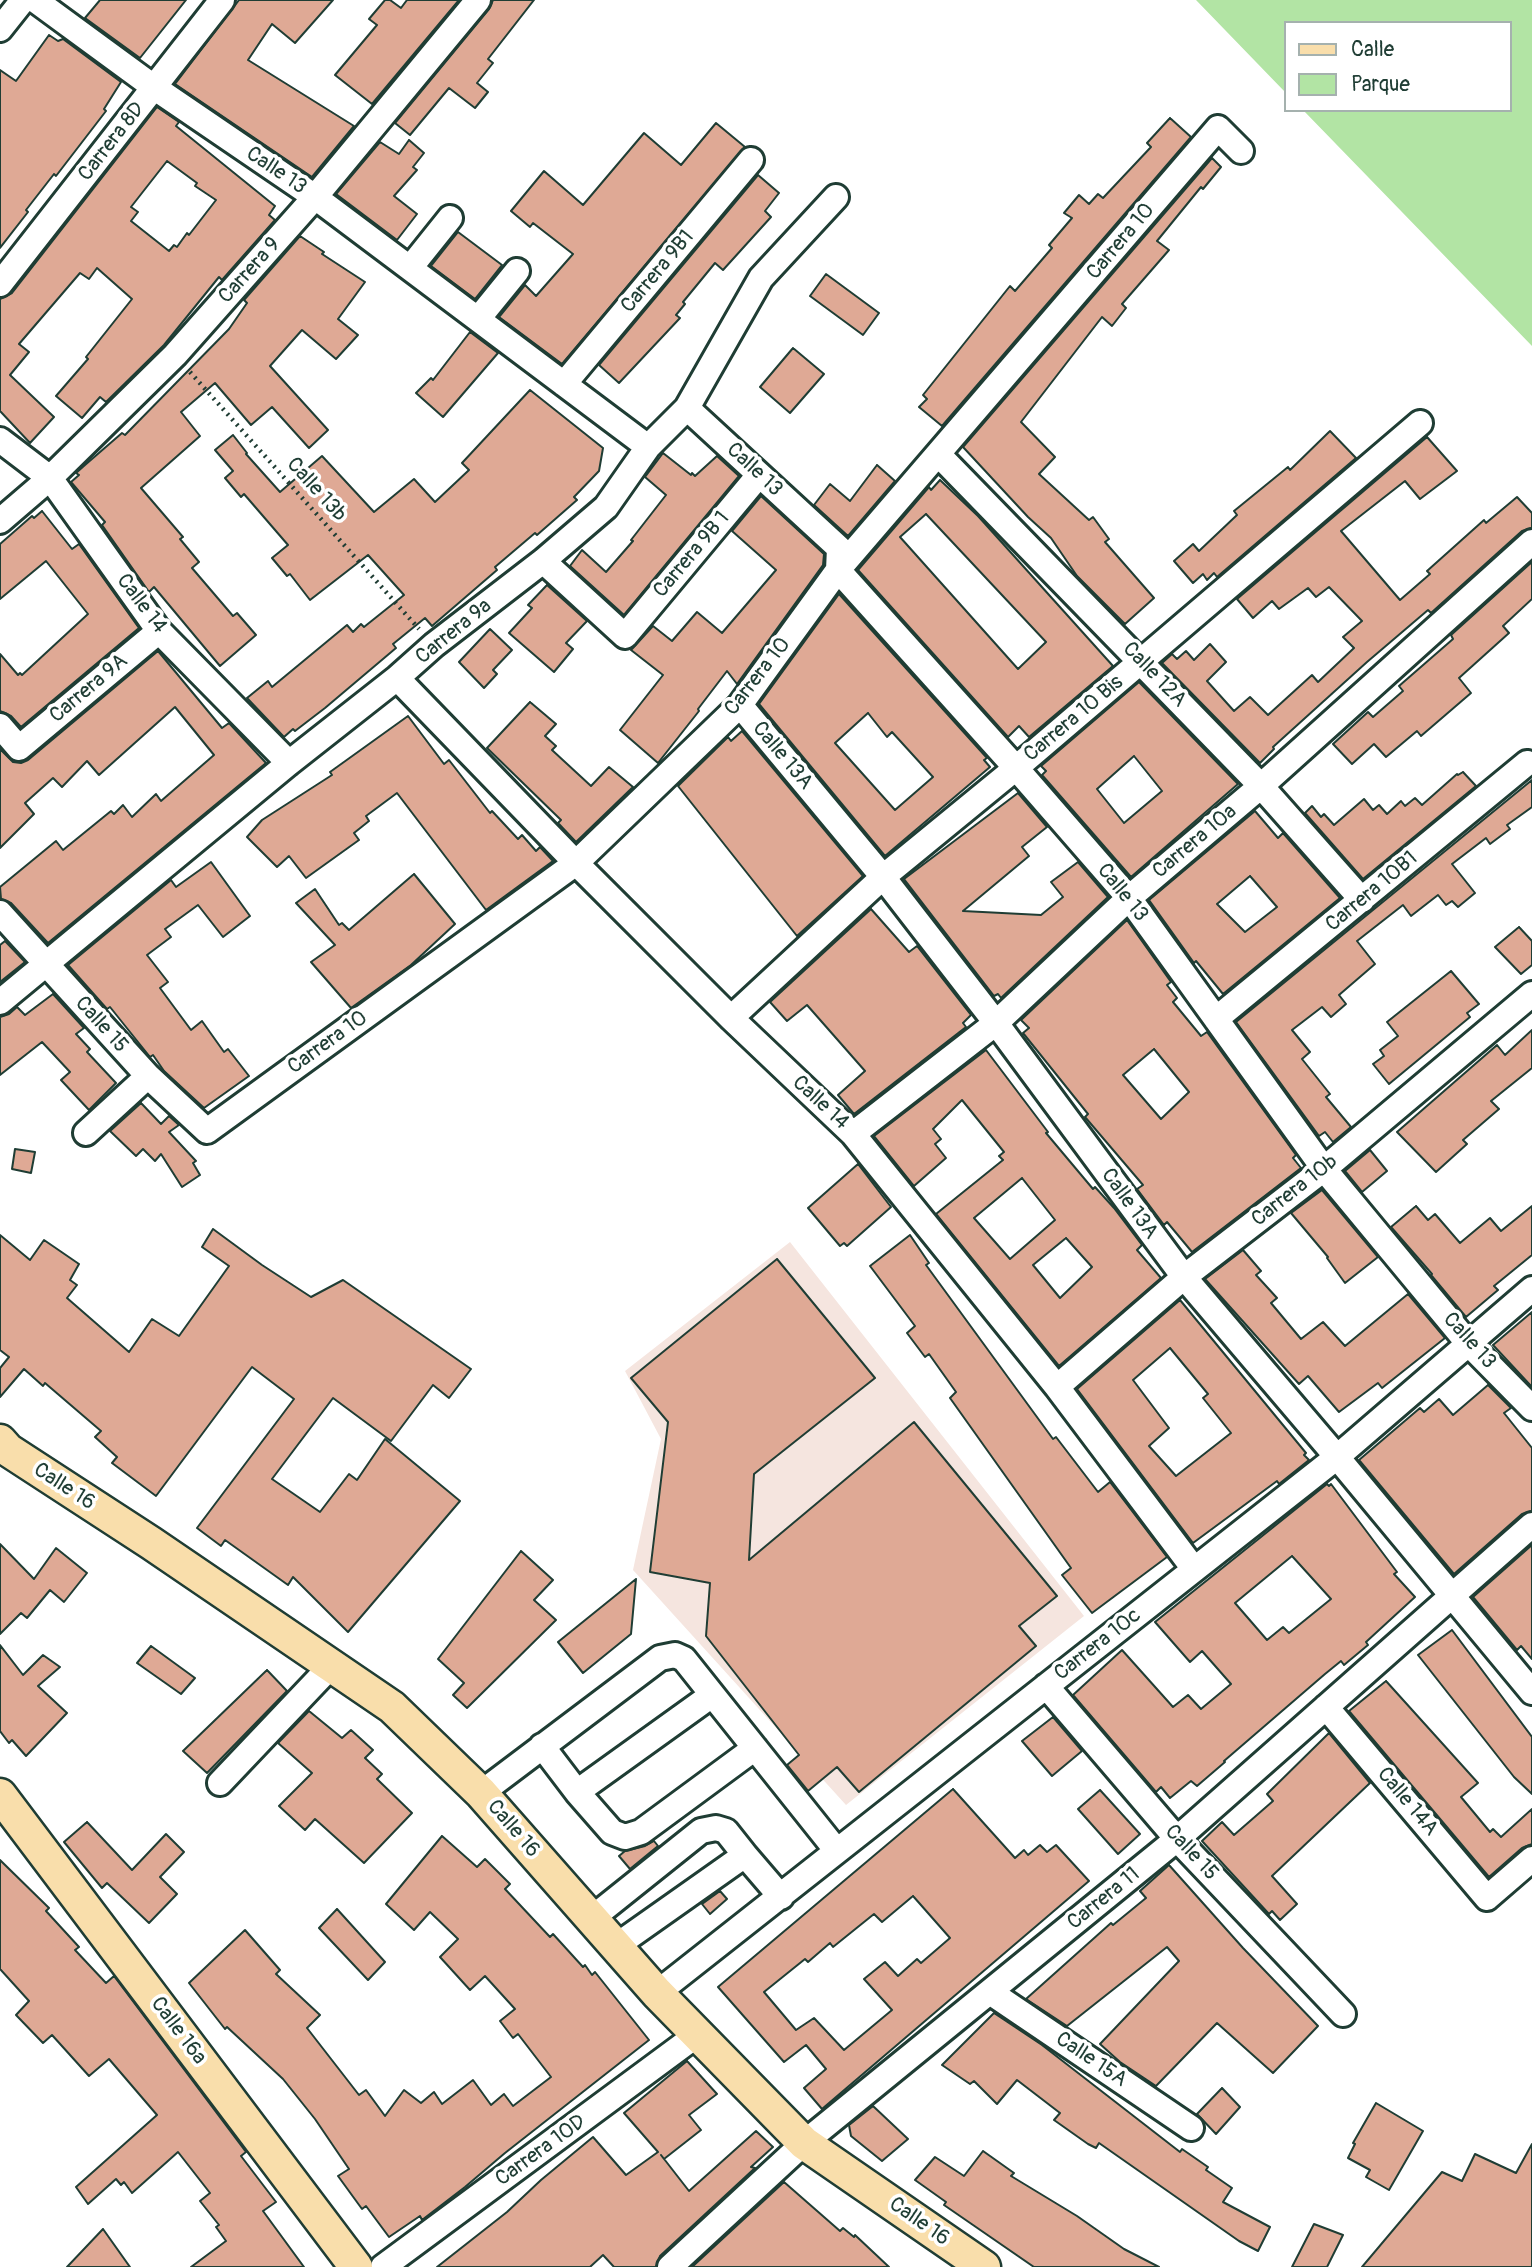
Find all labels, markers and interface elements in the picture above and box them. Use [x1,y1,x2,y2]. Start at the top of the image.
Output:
legend [1284,21,1511,112]
text: Calle [1351,36,1394,63]
text: Parque [1351,71,1410,98]
street label: Carrera 8D [73,98,151,186]
street label: Calle 13 [241,142,311,200]
street label: Carrera 10 [1082,199,1160,285]
street label: Carrera 9B1 [616,225,700,319]
street label: Carrera 9 [214,233,286,309]
street label: Calle 13 [721,438,787,502]
street label: Calle 13b [281,453,351,527]
street label: Carrera 9B 1 [649,507,735,603]
street label: Calle 14 [110,569,172,639]
street label: Carrera 9a [411,594,497,670]
street label: Carrera 10 [720,633,796,721]
street label: Calle 12A [1117,637,1191,713]
street label: Carrera 9A [45,649,133,729]
street label: Carrera 10 Bis [1019,670,1129,768]
street label: Calle 13A [746,717,818,795]
street label: Carrera 10a [1148,800,1242,884]
street label: Carrera 10B1 [1321,846,1423,938]
street label: Calle 13 [1091,859,1153,927]
street label: Calle 15 [69,992,133,1058]
street label: Carrera 10 [283,1006,373,1080]
street label: Calle 14 [787,1071,853,1135]
street label: Carrera 10b [1247,1150,1343,1232]
street label: Calle 13A [1095,1164,1163,1244]
street label: Calle 13 [1437,1307,1501,1375]
street label: Calle 16 [29,1458,99,1516]
street label: Carrera 10c [1050,1603,1146,1687]
street label: Calle 14A [1371,1763,1443,1841]
street label: Calle 16 [481,1795,545,1863]
street label: Calle 15 [1159,1820,1223,1886]
street label: Carrera 11 [1063,1862,1145,1936]
street label: Calle 16a [145,1992,211,2070]
street label: Calle 15A [1050,2027,1132,2093]
street label: Carrera 10D [491,2110,591,2192]
street label: Calle 16 [884,2192,954,2252]

